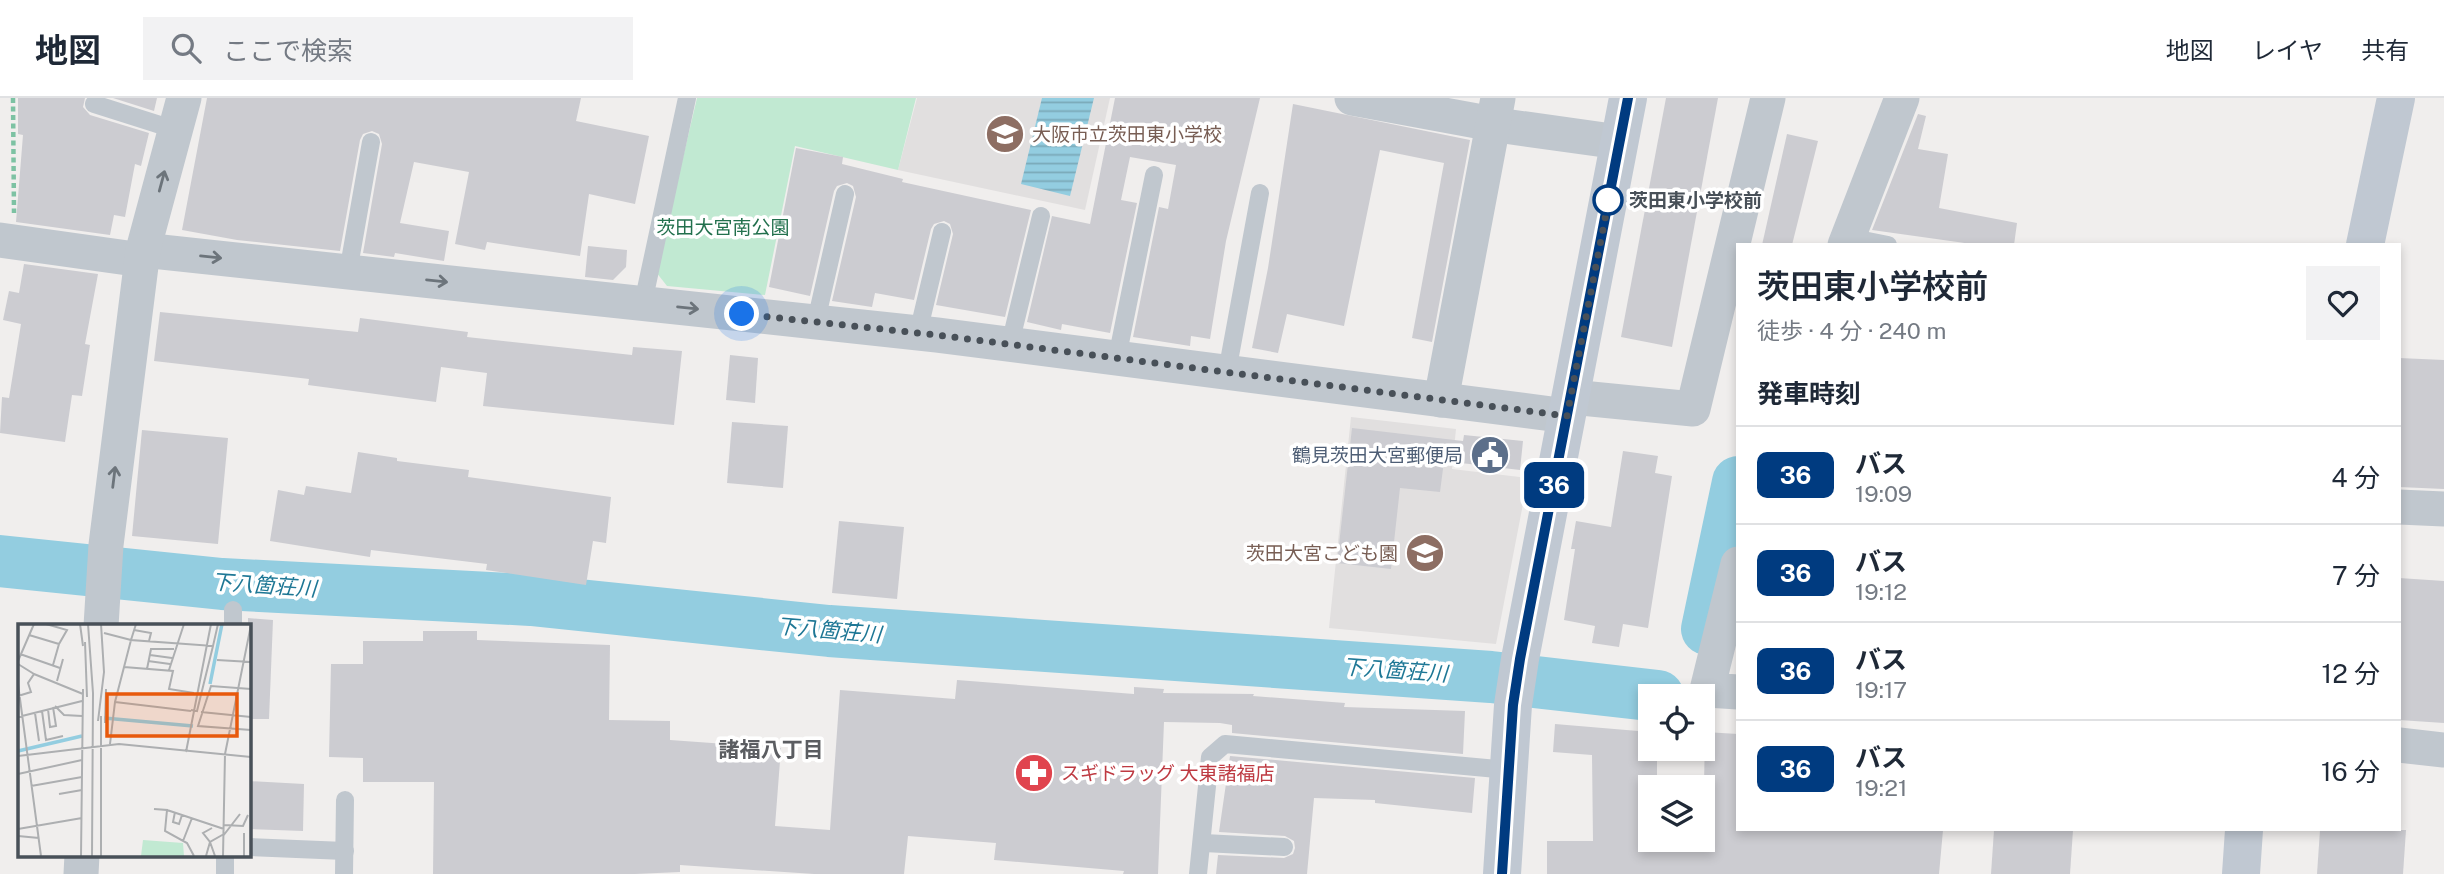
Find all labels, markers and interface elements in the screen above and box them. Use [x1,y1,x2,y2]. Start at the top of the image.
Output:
search box [143,17,633,80]
icon: search [167,29,205,67]
text: 地図 [35,31,101,69]
text: ここで検索 [223,35,353,66]
text: 地図 [2166,36,2214,64]
text: レイヤ [2252,36,2323,64]
text: 共有 [2361,36,2409,64]
school or university icon: 大阪市立茨田東小学校 [984,113,1026,155]
place label: 大阪市立茨田東小学校 [1032,123,1222,145]
one-way arrow [156,170,169,192]
marker: 茨田東小学校前 [1593,185,1623,215]
place label: 茨田東小学校前 [1629,189,1762,211]
park label: 茨田大宮南公園 [656,216,790,238]
one-way arrow [199,251,222,264]
button: heart [2306,266,2380,340]
text: 茨田東小学校前 [1757,267,1988,305]
one-way arrow [426,275,448,288]
your location [724,296,759,331]
one-way arrow [676,302,699,315]
text: 徒歩 · 4 分 · 240 m [1757,317,1946,344]
text: 発車時刻 [1757,378,1861,409]
public building icon: 鶴見茨田大宮郵便局 [1469,434,1511,476]
place label: 鶴見茨田大宮郵便局 [1292,444,1463,466]
text: バス [1855,448,1907,479]
text: 36 [1780,461,1811,489]
line badge: 36 [1522,462,1586,508]
text: 4 分 [2331,462,2380,493]
one-way arrow [108,466,121,489]
text: 36 [1538,471,1570,499]
text: 19:09 [1855,480,1912,507]
school or university icon: 茨田大宮こども園 [1404,532,1446,574]
place label: 茨田大宮こども園 [1246,542,1398,564]
text: バス [1855,546,1907,577]
text: 36 [1780,559,1811,587]
text: 7 分 [2332,560,2380,591]
water label: 下八箇荘川 [211,569,319,601]
text: 19:12 [1855,578,1907,605]
water label: 下八箇荘川 [776,613,884,647]
inset map [18,624,250,856]
text: バス [1855,644,1907,675]
water label: 下八箇荘川 [1342,654,1450,686]
text: 36 [1780,657,1811,685]
text: 12 分 [2322,658,2380,689]
text: 19:17 [1855,676,1907,703]
map controls [1638,684,1715,852]
button: locate [1638,684,1715,761]
district label: 諸福八丁目 [719,737,824,762]
text: バス [1855,742,1907,773]
pharmacy icon: スギドラッグ 大東諸福店 [1013,752,1055,794]
text: 36 [1780,755,1811,783]
text: 16 分 [2321,756,2380,787]
place label: スギドラッグ 大東諸福店 [1061,762,1275,784]
text: 19:21 [1855,774,1907,801]
button: layers [1638,775,1715,852]

